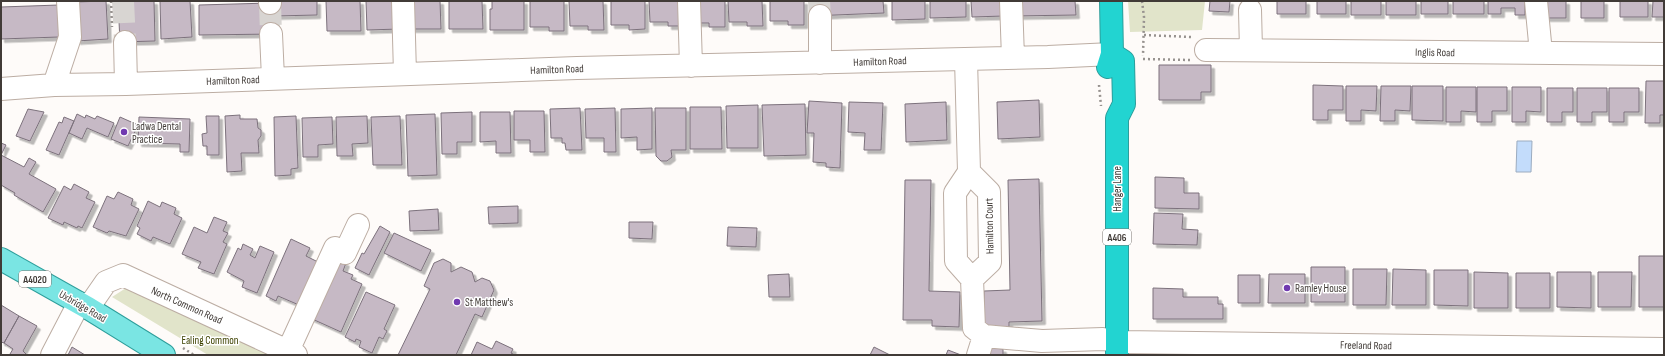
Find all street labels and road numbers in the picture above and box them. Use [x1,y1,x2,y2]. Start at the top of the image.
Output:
street label: Inglis Road [1415,46,1455,59]
street label: Hamilton Road [853,54,907,69]
street label: Hamilton Road [530,62,584,77]
street label: Hamilton Road [206,73,260,88]
street label: Hanger Lane [1111,166,1124,212]
street label: Hamilton Court [982,197,996,254]
road number: A406 [1103,229,1131,245]
road number: A4020 [19,271,51,287]
street label: North Common Road [149,284,225,327]
street label: Uxbridge Road [57,288,109,325]
street label: Freeland Road [1340,339,1392,352]

